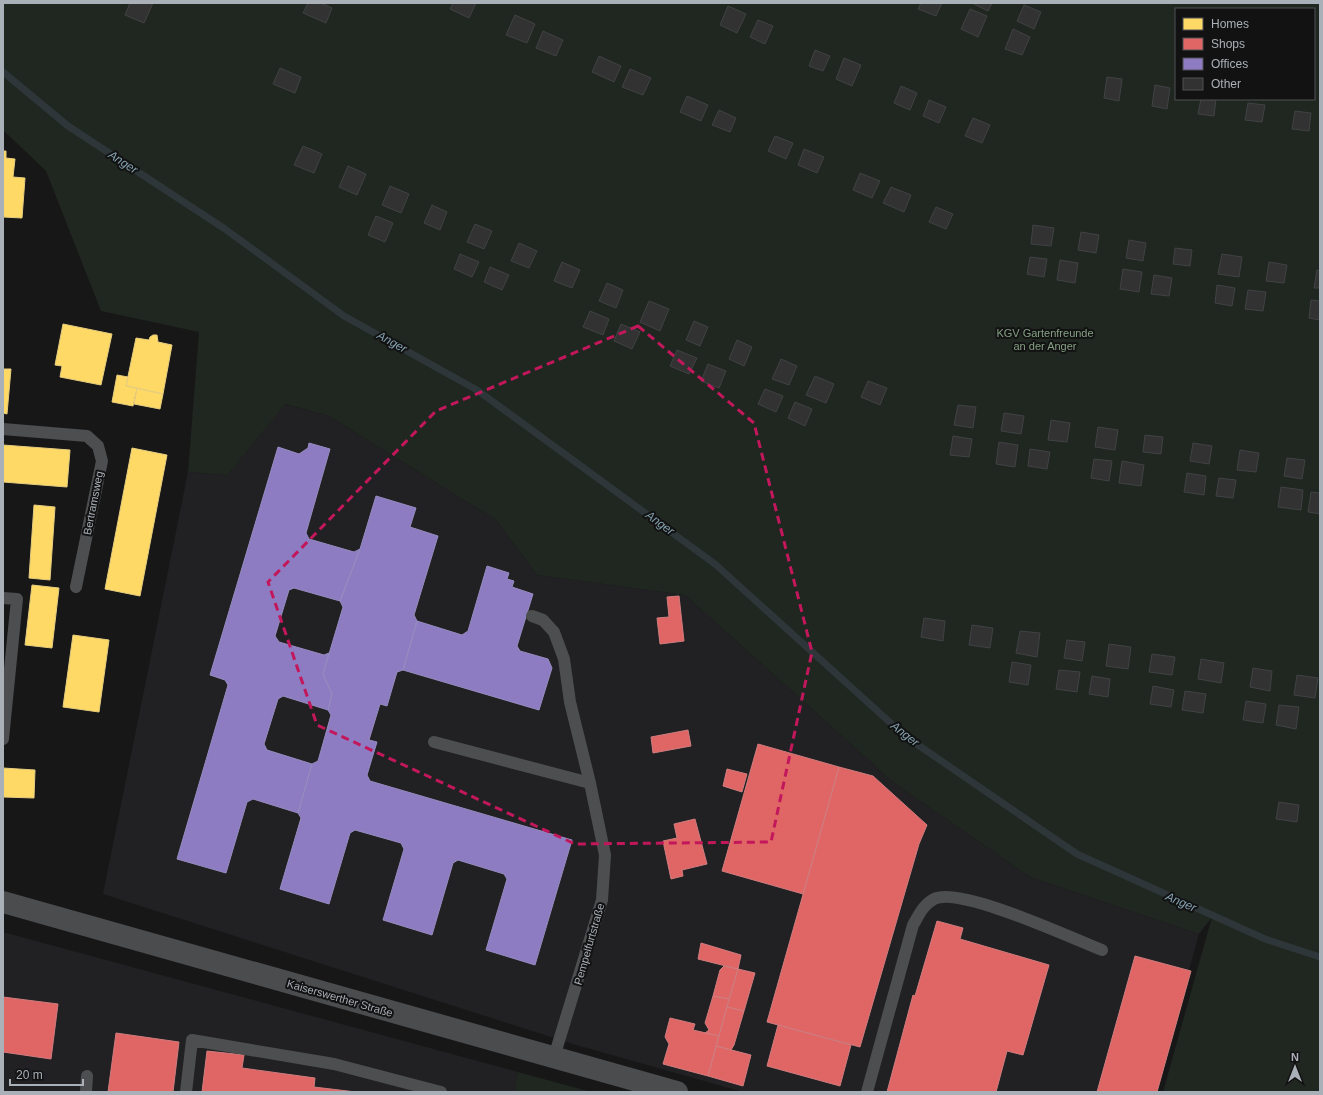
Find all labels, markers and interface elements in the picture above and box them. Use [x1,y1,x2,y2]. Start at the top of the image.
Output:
legend [1175,8,1315,100]
text: Homes [1211,17,1249,31]
text: Shops [1211,37,1245,51]
text: Offices [1211,57,1248,71]
text: Other [1211,77,1241,91]
water label: Anger [105,147,141,177]
park label: KGV Gartenfreunde an der Anger [996,327,1094,352]
water label: Anger [374,328,410,356]
street label: Bertramsweg [81,470,105,536]
water label: Anger [642,507,678,539]
water label: Anger [887,718,923,750]
water label: Anger [1163,889,1199,915]
street label: Pempelfurtstraße [572,902,606,986]
street label: Kaiserswerther Straße [286,977,394,1019]
north arrow [1275,1047,1315,1087]
text: N [1291,1051,1299,1063]
scale bar [10,1061,83,1087]
text: 20 m [16,1068,43,1082]

